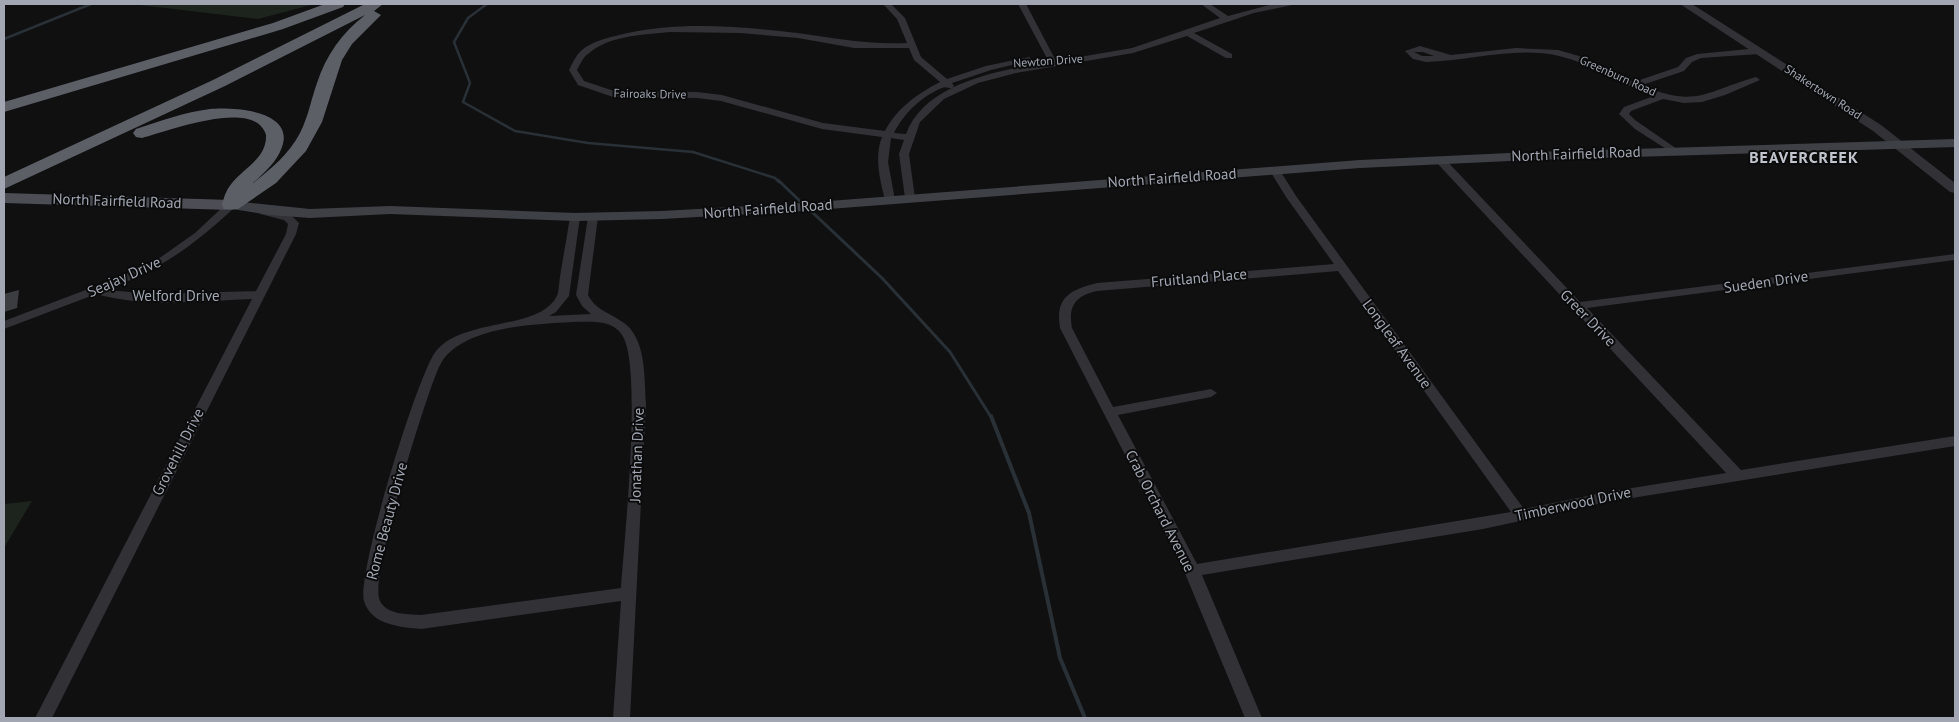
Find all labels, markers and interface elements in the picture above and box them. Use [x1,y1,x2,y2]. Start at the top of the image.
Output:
street label: Newton Drive [1013,51,1083,70]
street label: Greenburn Road [1578,52,1659,99]
street label: Shakertown Road [1782,61,1865,122]
street label: Fairoaks Drive [614,85,687,102]
street label: North Fairfield Road [1511,142,1641,165]
district label: BEAVERCREEK [1749,147,1859,167]
street label: North Fairfield Road [1107,164,1237,191]
street label: North Fairfield Road [52,189,182,212]
street label: North Fairfield Road [703,195,833,222]
street label: Seajay Drive [84,252,164,301]
street label: Fruitland Place [1150,264,1248,291]
street label: Sueden Drive [1722,266,1809,297]
street label: Greer Drive [1556,285,1620,350]
street label: Welford Drive [132,286,220,305]
street label: Longleaf Avenue [1359,295,1436,392]
street label: Grovehill Drive [147,405,208,499]
street label: Jonathan Drive [625,407,648,504]
street label: Crab Orchard Avenue [1121,447,1199,575]
street label: Rome Beauty Drive [362,460,411,582]
street label: Timberwood Drive [1513,482,1633,525]

